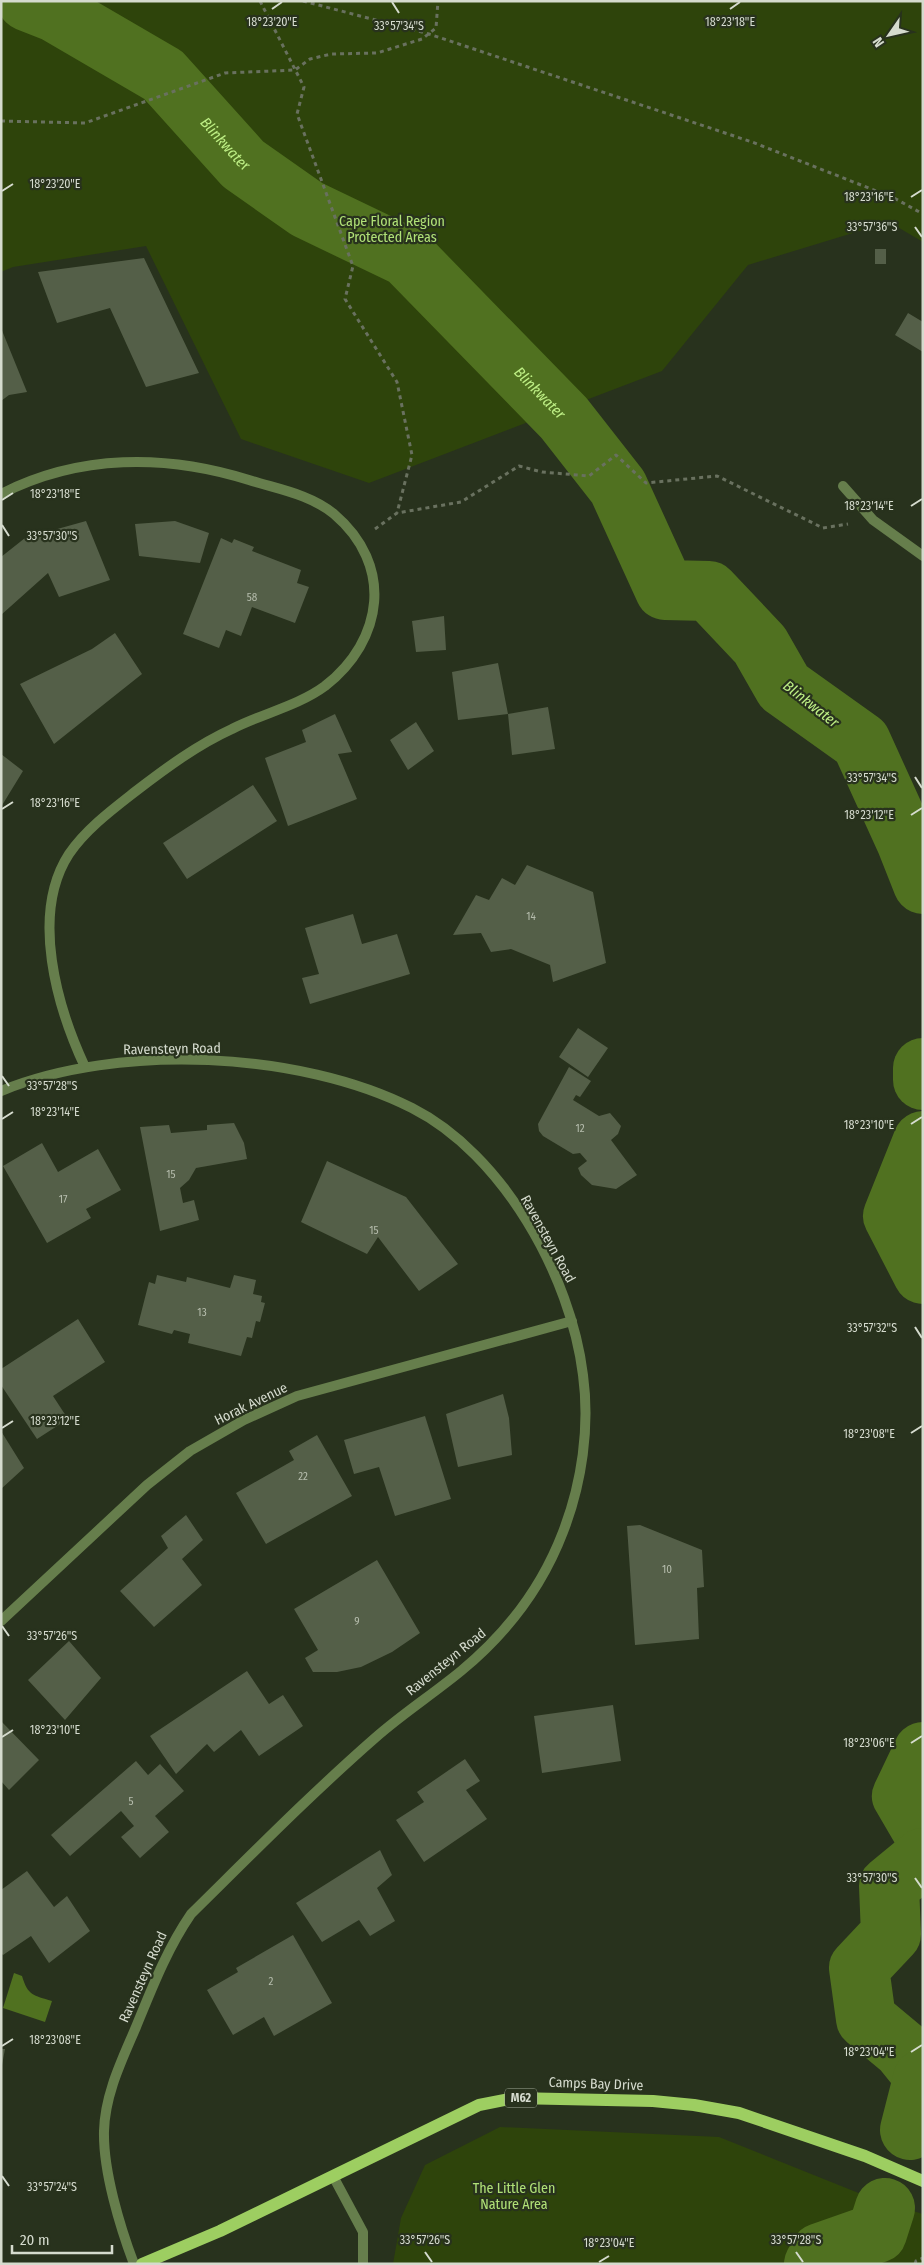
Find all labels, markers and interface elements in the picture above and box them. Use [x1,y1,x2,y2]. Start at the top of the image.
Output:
north arrow [864,10,914,60]
text: 18°23'20"E [246,15,298,29]
text: 18°23'18"E [705,15,755,29]
text: 33°57'34"S [374,19,424,33]
text: N [869,34,888,50]
water label: Blinkwater [196,114,254,175]
text: 18°23'20"E [29,177,81,191]
text: 18°23'16"E [844,190,894,204]
park label: Cape Floral Region Protected Areas [339,213,445,246]
text: 33°57'36"S [847,220,897,234]
water label: Blinkwater [510,363,570,423]
text: 18°23'18"E [30,487,80,501]
text: 18°23'14"E [844,499,894,513]
text: 33°57'30"S [26,529,78,543]
house number: 58 [247,591,258,604]
water label: Blinkwater [780,677,843,732]
text: 33°57'34"S [847,771,897,785]
text: 18°23'16"E [30,796,80,810]
text: 18°23'12"E [844,808,894,822]
house number: 14 [526,910,536,923]
street label: Ravensteyn Road [123,1040,221,1058]
text: 33°57'28"S [27,1079,77,1093]
text: 18°23'14"E [30,1105,80,1119]
text: 18°23'10"E [844,1118,895,1132]
house number: 12 [575,1122,585,1135]
house number: 15 [166,1168,176,1181]
street label: Ravensteyn Road [517,1192,579,1286]
house number: 17 [59,1193,68,1206]
house number: 15 [369,1224,379,1237]
house number: 13 [197,1306,207,1319]
text: 33°57'32"S [847,1321,897,1335]
street label: Horak Avenue [212,1379,290,1429]
text: 18°23'12"E [30,1414,80,1428]
text: 18°23'08"E [843,1427,895,1441]
house number: 22 [298,1470,308,1483]
house number: 10 [662,1563,672,1576]
house number: 9 [354,1615,360,1628]
street label: Ravensteyn Road [403,1625,489,1699]
text: 33°57'26"S [27,1629,77,1643]
text: 18°23'10"E [30,1723,81,1737]
text: 18°23'06"E [843,1736,895,1750]
house number: 5 [128,1795,134,1808]
text: 33°57'30"S [846,1871,898,1885]
street label: Ravensteyn Road [115,1929,171,2025]
house number: 2 [269,1975,274,1988]
text: 18°23'08"E [29,2033,81,2047]
text: 18°23'04"E [844,2045,895,2059]
street label: Camps Bay Drive [548,2074,644,2094]
road number: M62 [505,2088,537,2108]
text: 33°57'24"S [27,2180,77,2194]
park label: The Little Glen Nature Area [473,2180,555,2213]
scale bar [12,2222,112,2254]
text: 20 m [20,2231,50,2249]
text: 33°57'26"S [400,2233,450,2247]
text: 33°57'28"S [771,2233,821,2247]
text: 18°23'04"E [584,2236,635,2250]

